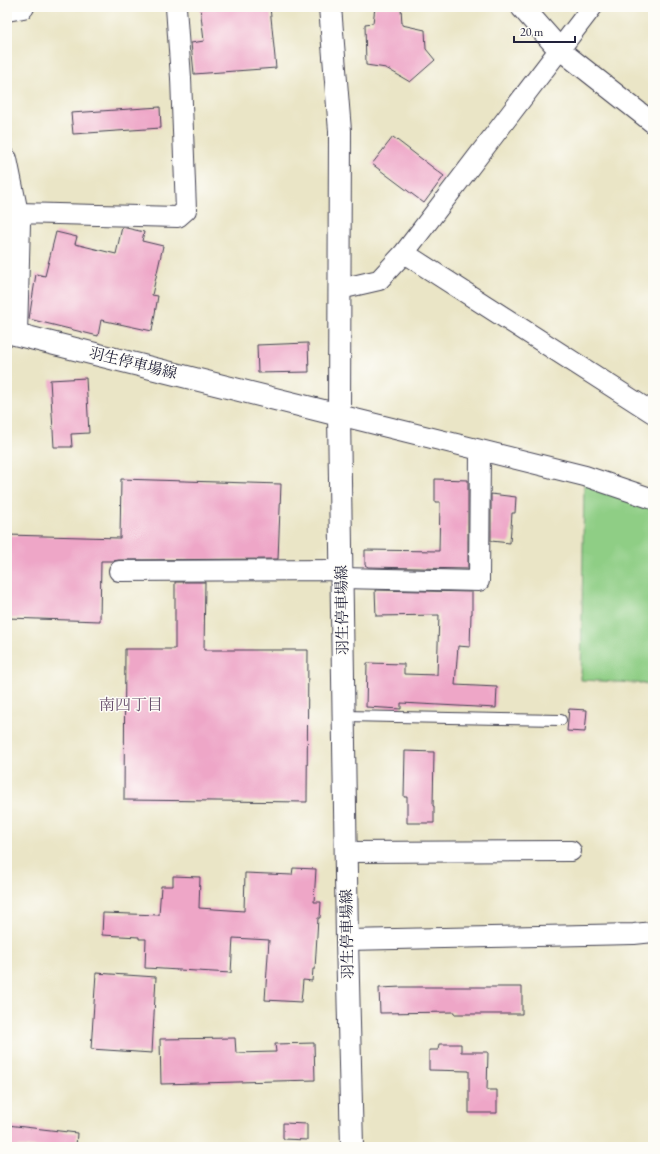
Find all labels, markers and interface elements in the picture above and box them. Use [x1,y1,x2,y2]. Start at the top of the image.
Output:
scale bar [514,18,575,44]
text: 20 m [520,24,544,40]
street label: 羽生停車場線 [87,342,179,383]
street label: 羽生停車場線 [331,565,352,655]
district label: 南四丁目 [99,694,163,715]
street label: 羽生停車場線 [336,889,357,979]

